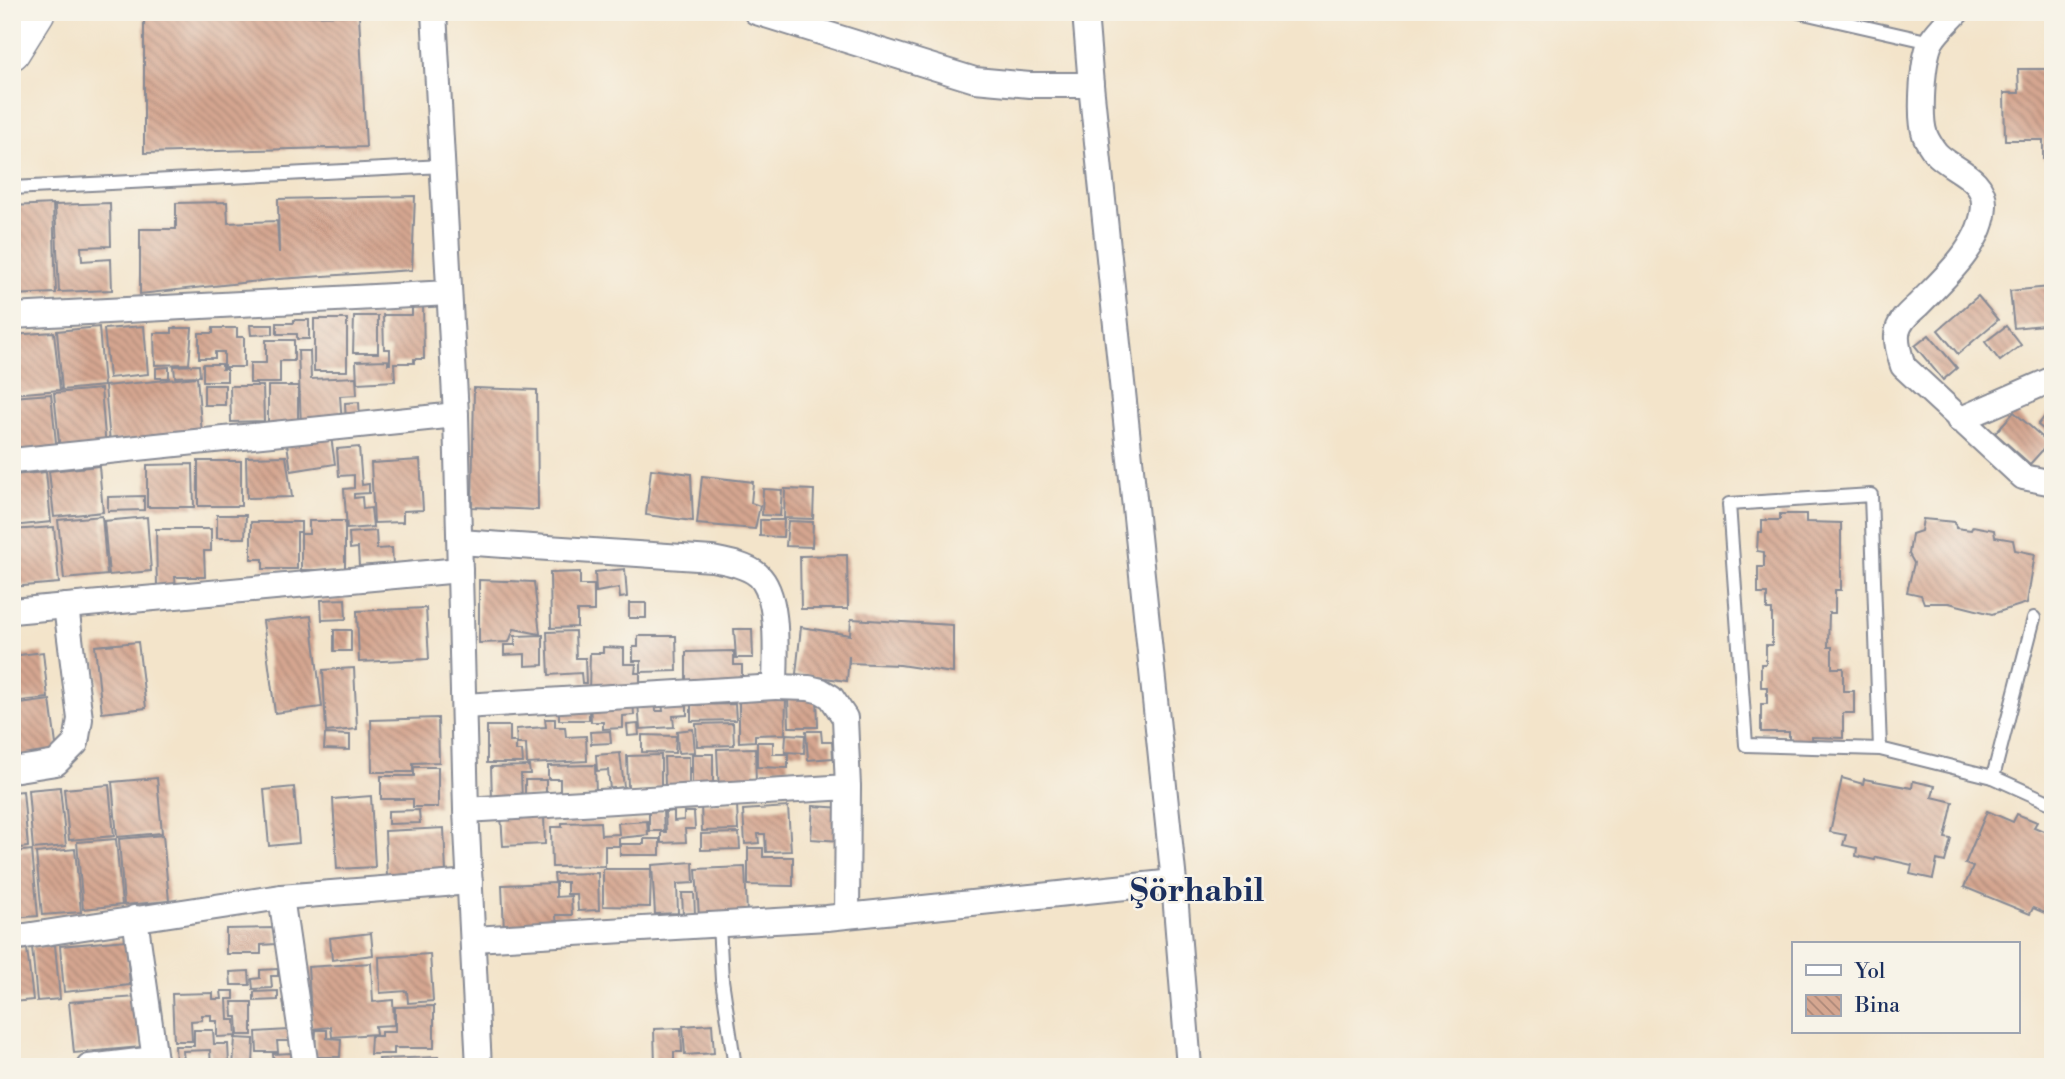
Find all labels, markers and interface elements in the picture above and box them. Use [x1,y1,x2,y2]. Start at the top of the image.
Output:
district label: Şörhabil [1130,871,1264,912]
legend [1792,942,2020,1034]
text: Yol [1854,959,1885,985]
text: Bina [1854,993,1900,1019]

